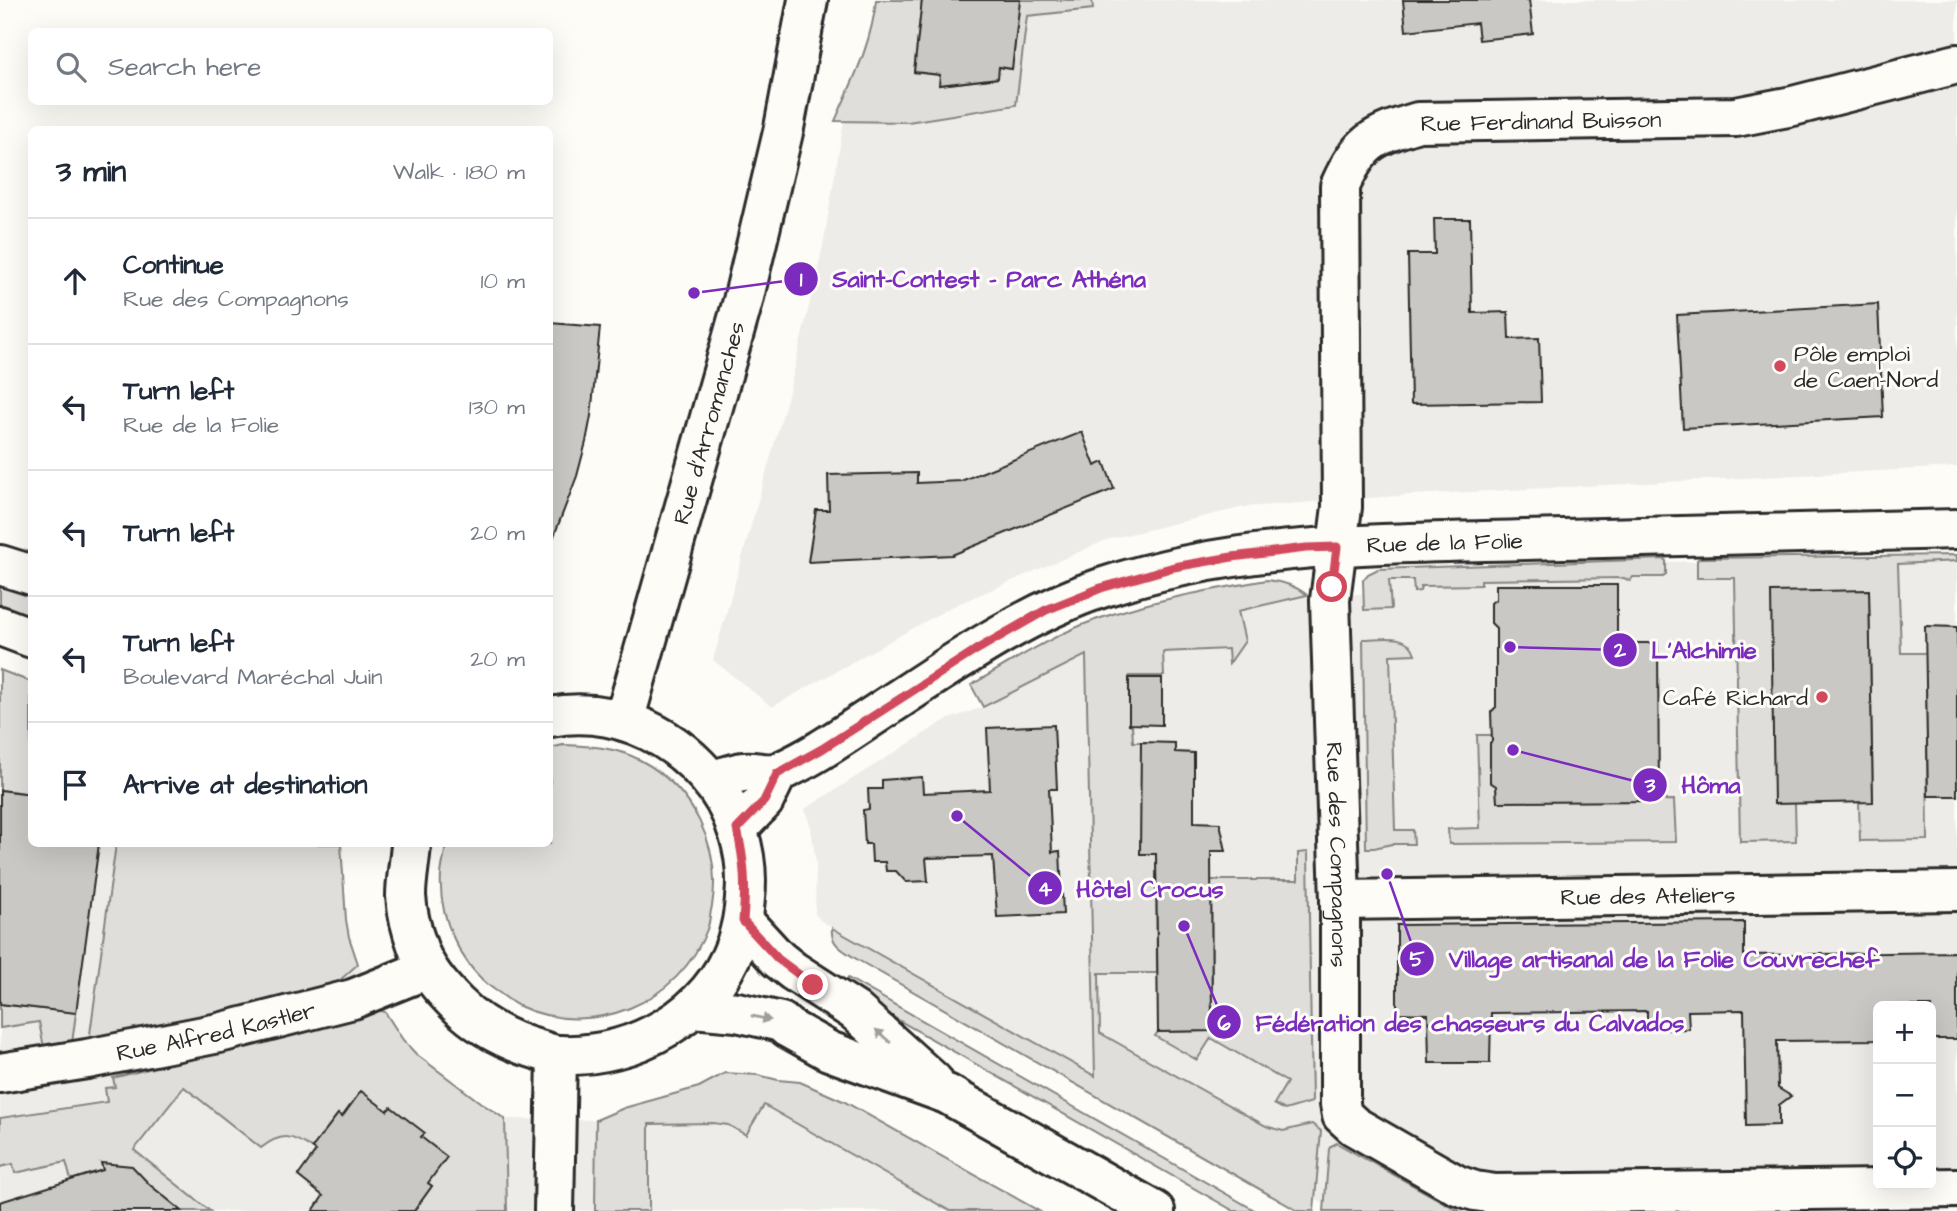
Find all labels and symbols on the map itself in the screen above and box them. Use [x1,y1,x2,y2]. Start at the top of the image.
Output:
street label: Rue Ferdinand Buisson [1420,104,1662,140]
callout: Saint-Contest - Parc Athéna [783,256,1160,301]
text: Saint-Contest - Parc Athéna [831,263,1147,297]
text: 1 [800,265,803,294]
street label: Rue d'Arromanches [666,318,753,528]
place label: Pôle emploi de Caen-Nord [1794,338,1939,396]
marker: Pôle emploi de Caen-Nord [1772,358,1788,374]
street label: Rue de la Folie [1366,525,1523,562]
route start [1316,571,1347,602]
callout: L'Alchimie [1602,627,1771,672]
text: L'Alchimie [1651,634,1757,668]
text: 2 [1613,636,1627,665]
place label: Café Richard [1663,682,1808,714]
marker: Café Richard [1814,689,1830,705]
street label: Rue des Compagnons [1318,741,1355,968]
callout: Hôma [1633,762,1755,807]
text: Hôma [1682,769,1741,803]
text: 3 [1644,771,1656,800]
callout: Hôtel Crocus [1028,866,1238,911]
text: Hôtel Crocus [1076,873,1224,907]
text: 4 [1038,875,1053,904]
street label: Rue des Ateliers [1560,879,1736,914]
callout: Village artisanal de la Folie Couvrechef [1400,936,1893,981]
text: Village artisanal de la Folie Couvrechef [1448,943,1880,978]
text: 5 [1410,945,1426,974]
route end [797,969,828,1000]
street label: Rue Alfred Kastler [114,994,319,1070]
callout: Fédération des chasseurs du Calvados [1206,1000,1698,1045]
text: Fédération des chasseurs du Calvados [1256,1007,1684,1041]
text: 6 [1217,1009,1231,1038]
one-way arrow [750,1012,772,1023]
one-way arrow [874,1028,892,1044]

